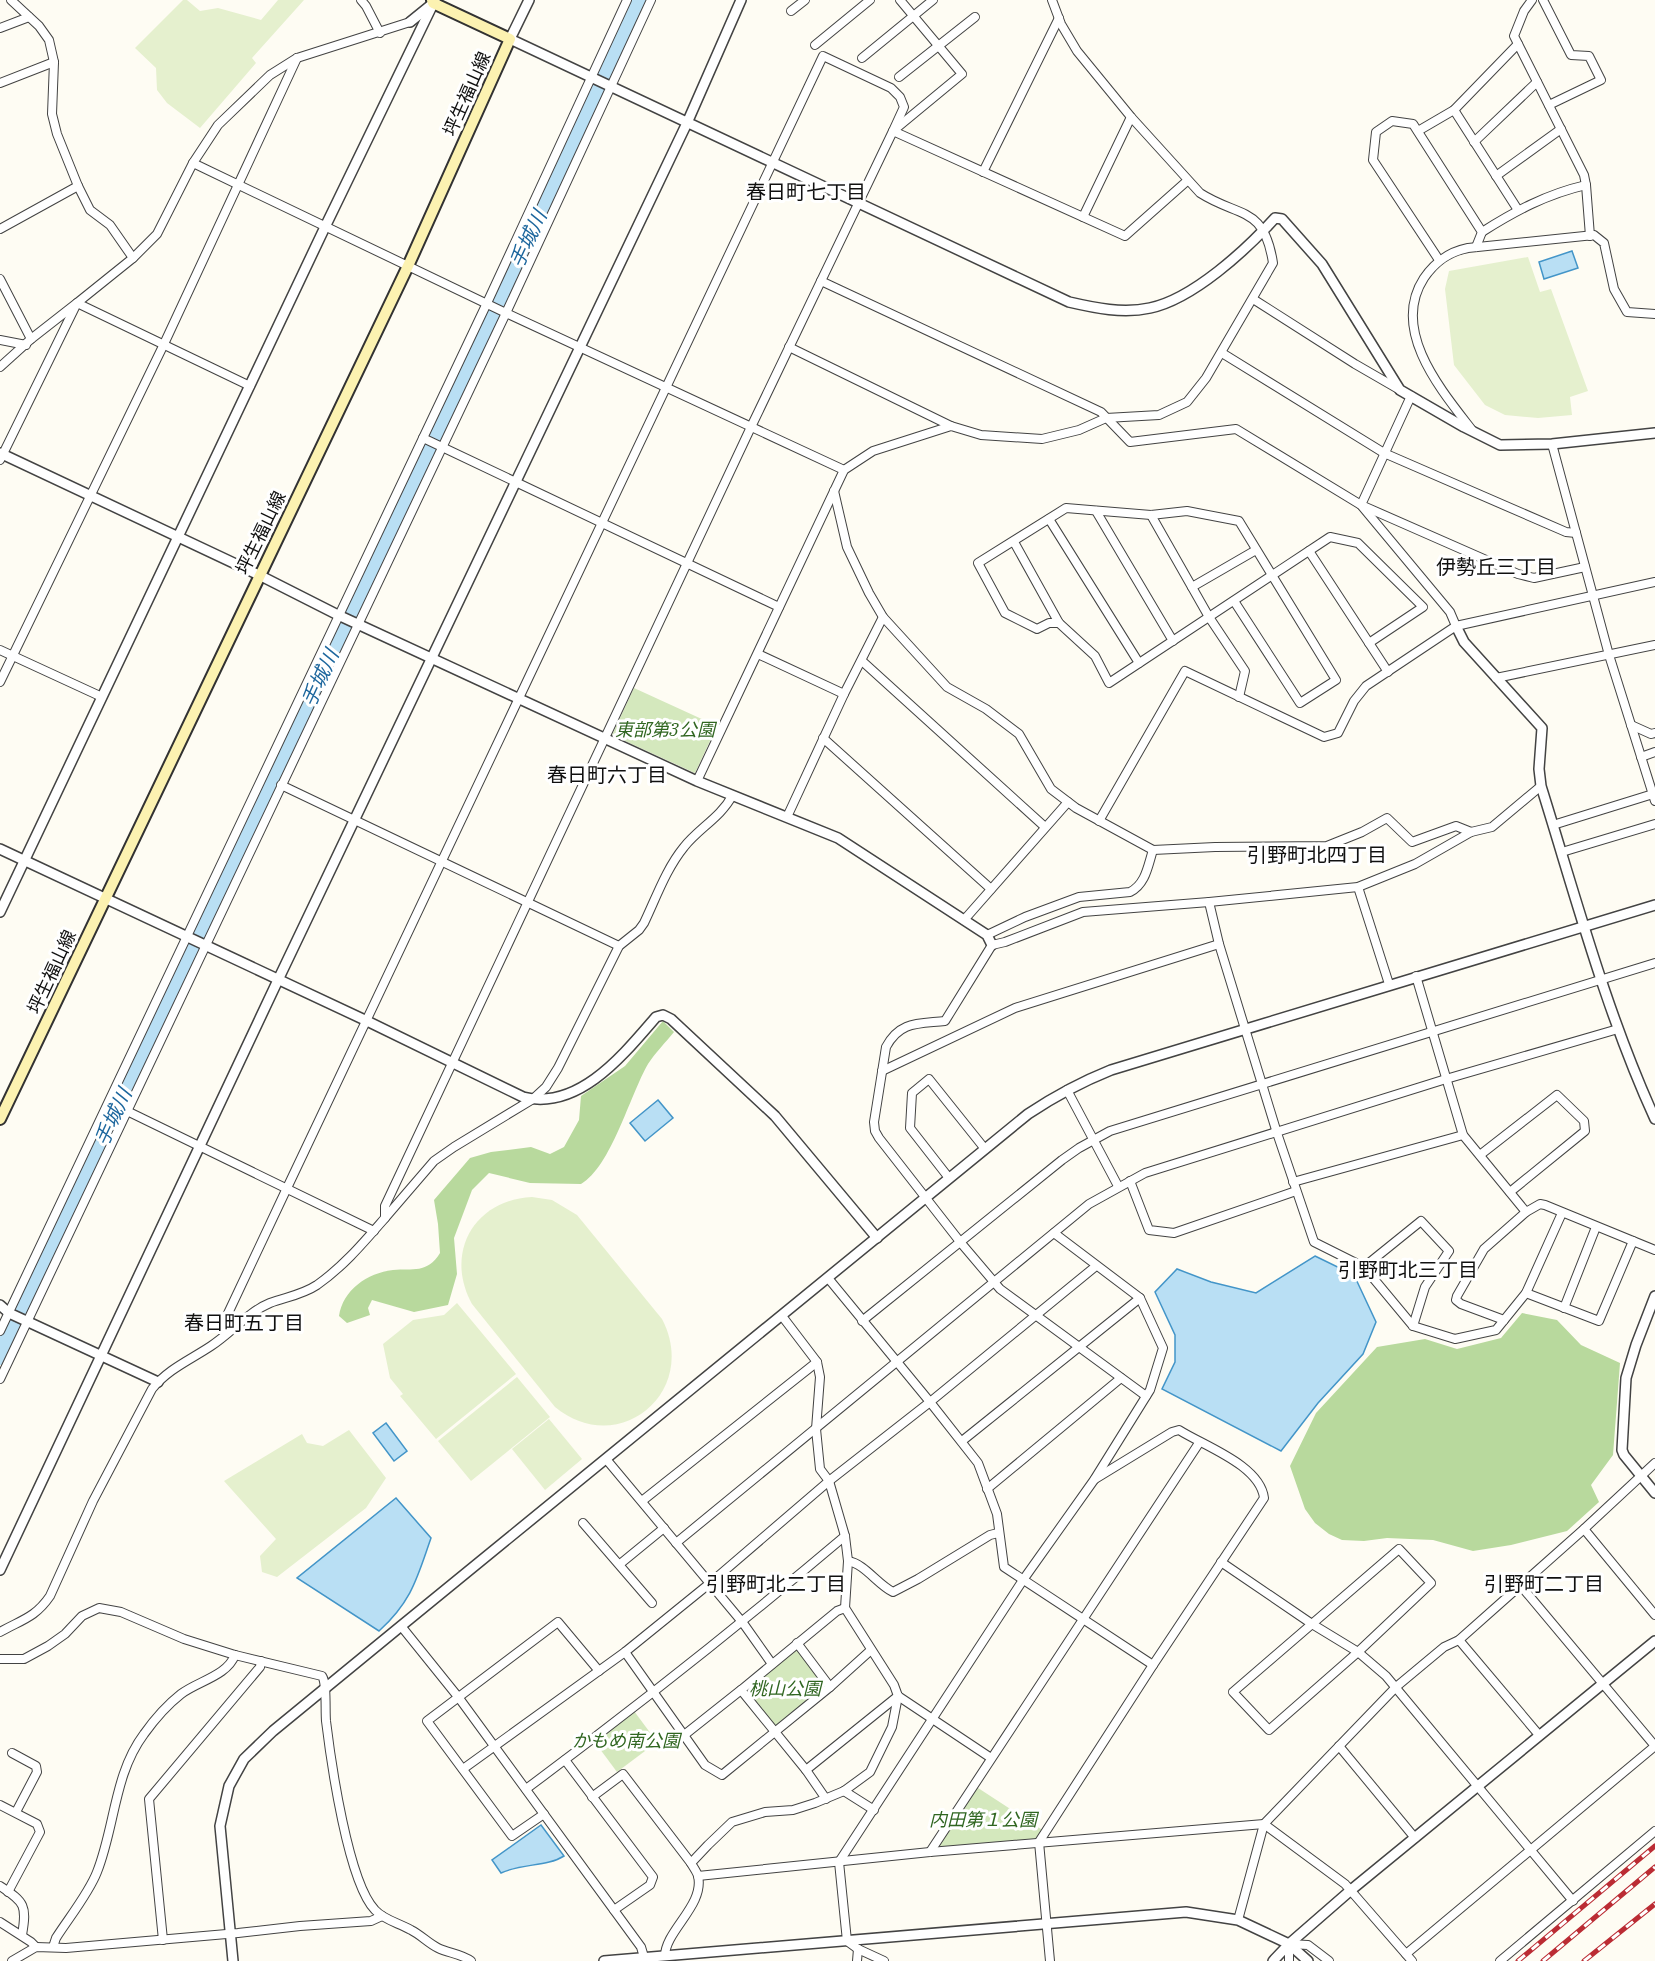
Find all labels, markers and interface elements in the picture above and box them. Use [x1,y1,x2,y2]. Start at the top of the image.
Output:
street label: 坪生福山線 [438,48,495,140]
district label: 春日町七丁目 [746,178,866,205]
water label: 手城川 [503,204,553,272]
street label: 坪生福山線 [230,487,291,578]
district label: 伊勢丘三丁目 [1436,553,1556,580]
water label: 手城川 [295,643,345,711]
park label: 東部第3公園 [615,718,718,741]
district label: 春日町六丁目 [547,761,667,788]
district label: 引野町北四丁目 [1247,841,1387,868]
street label: 坪生福山線 [22,926,81,1017]
water label: 手城川 [88,1082,138,1150]
district label: 引野町北三丁目 [1338,1256,1478,1283]
district label: 春日町五丁目 [184,1309,304,1336]
district label: 引野町北二丁目 [706,1570,846,1597]
district label: 引野町二丁目 [1484,1570,1604,1597]
park label: 桃山公園 [749,1677,824,1700]
park label: かもめ南公園 [572,1729,683,1752]
park label: 内田第１公園 [929,1808,1040,1831]

